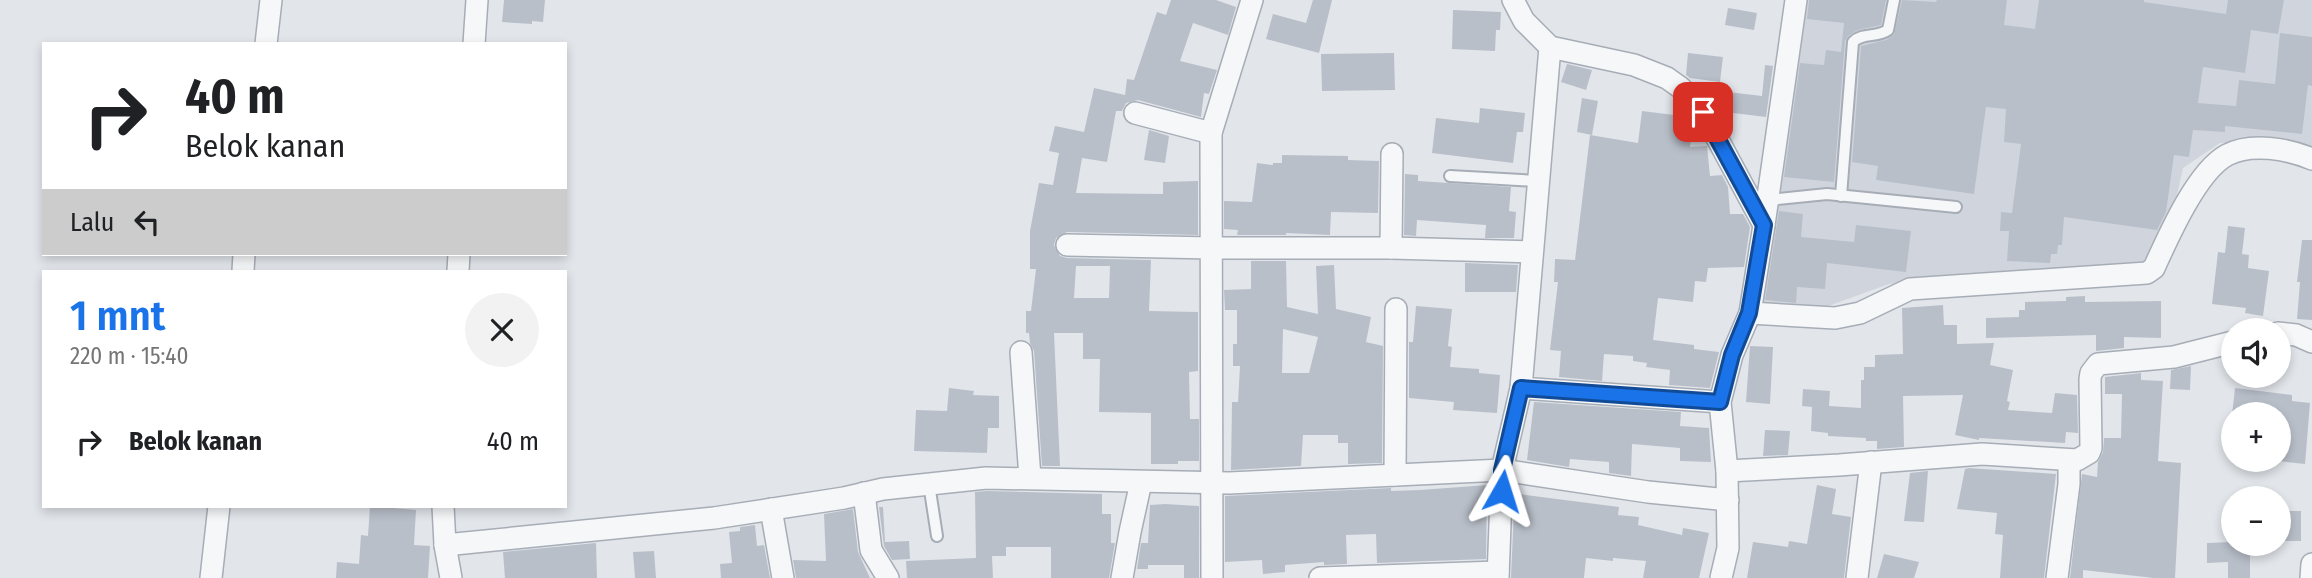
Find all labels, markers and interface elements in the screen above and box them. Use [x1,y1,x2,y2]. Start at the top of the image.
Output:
text: 40 m [185,67,285,126]
icon: right [70,70,161,161]
pin [1673,82,1733,142]
icon: arrive [1684,93,1722,131]
text: Belok kanan [185,127,345,165]
icon: left [128,203,166,241]
text: Lalu [70,207,114,238]
text: 1 mnt [70,291,165,341]
button: close [465,293,539,367]
map controls [2221,318,2291,556]
button: sound [2221,318,2291,388]
text: 220 m · 15:40 [70,342,188,370]
button: + [2221,402,2291,472]
icon: right [70,423,108,461]
text: Belok kanan [129,426,262,457]
text: 40 m [487,426,539,457]
position arrow [1465,454,1539,528]
button: − [2221,486,2291,556]

